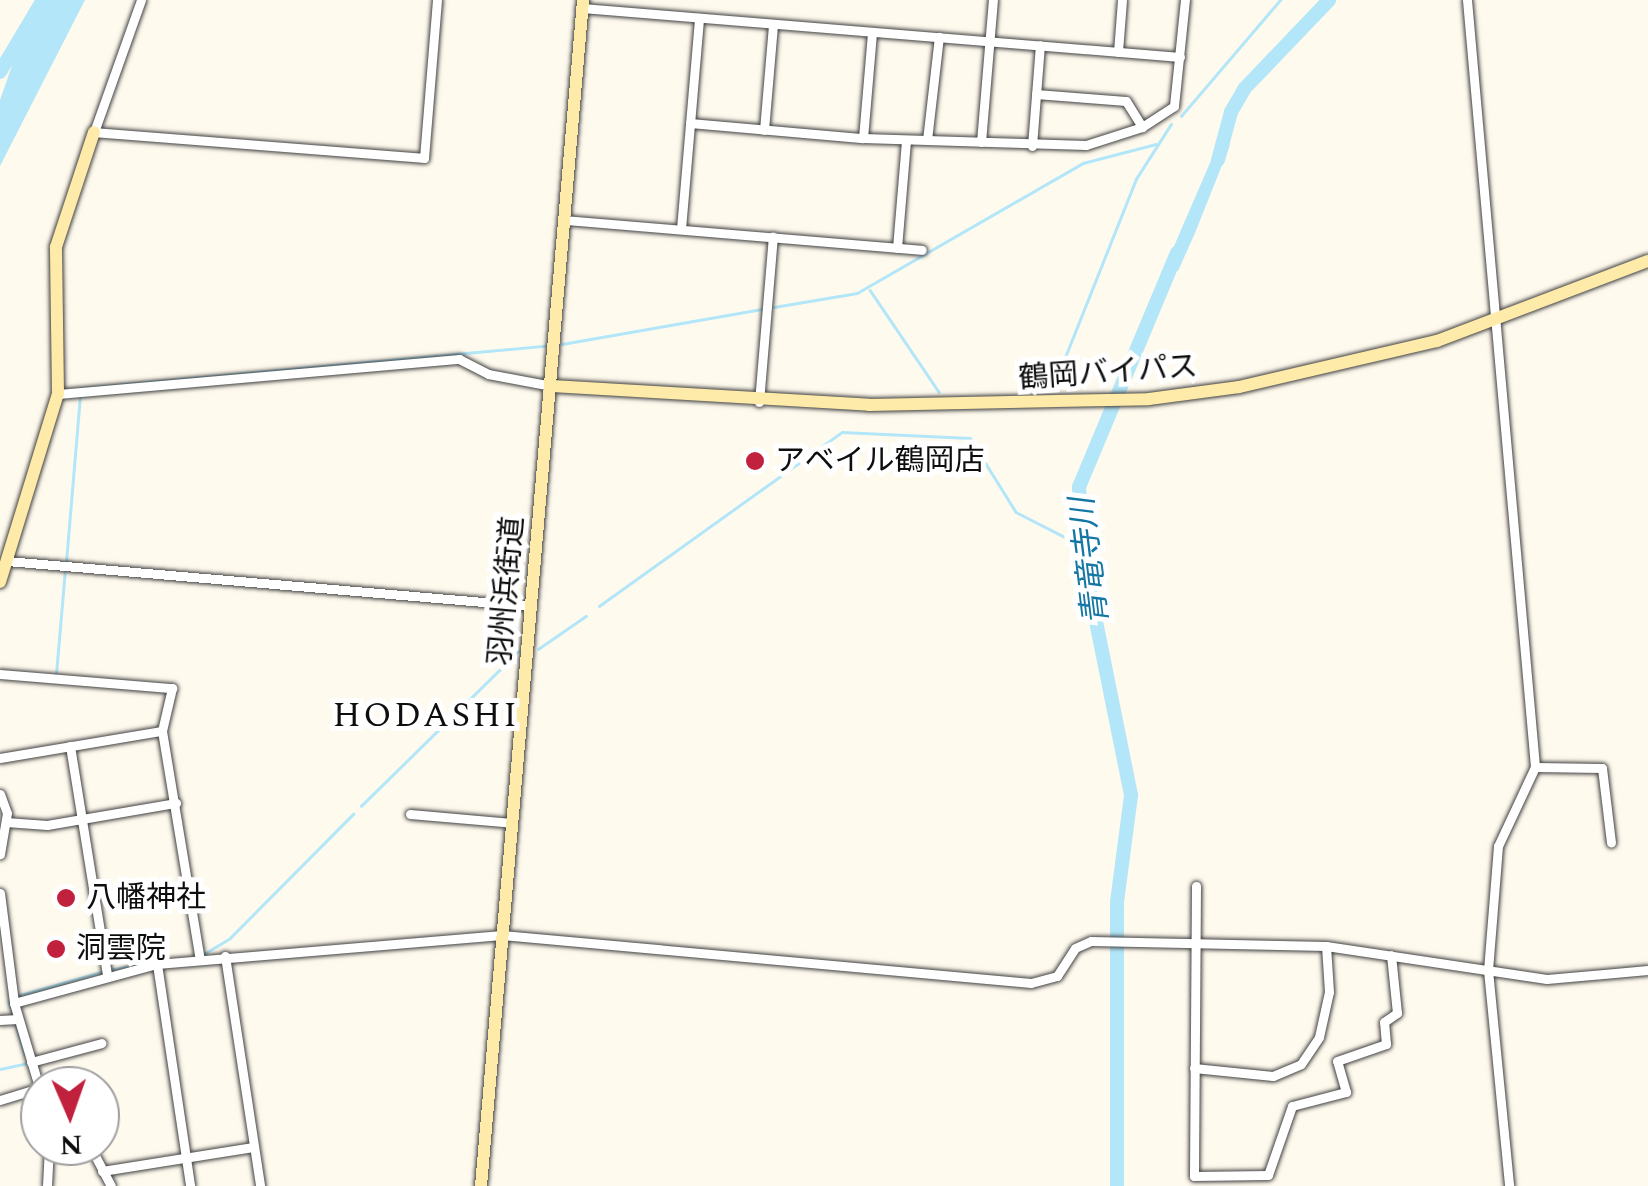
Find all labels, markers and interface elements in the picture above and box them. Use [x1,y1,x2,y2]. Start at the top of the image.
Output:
street label: 鶴岡バイパス [1017,349,1199,397]
place label: アベイル鶴岡店 [775,443,985,479]
marker: アベイル鶴岡店 [744,450,766,472]
water label: 青竜寺川 [1064,495,1118,627]
street label: 羽州浜街道 [483,515,531,667]
district label: HODASHI [332,695,520,737]
place label: 八幡神社 [86,880,206,916]
marker: 八幡神社 [55,887,77,909]
place label: 洞雲院 [76,931,166,967]
marker: 洞雲院 [45,938,67,960]
north arrow [20,1066,120,1166]
text: N [59,1123,83,1166]

